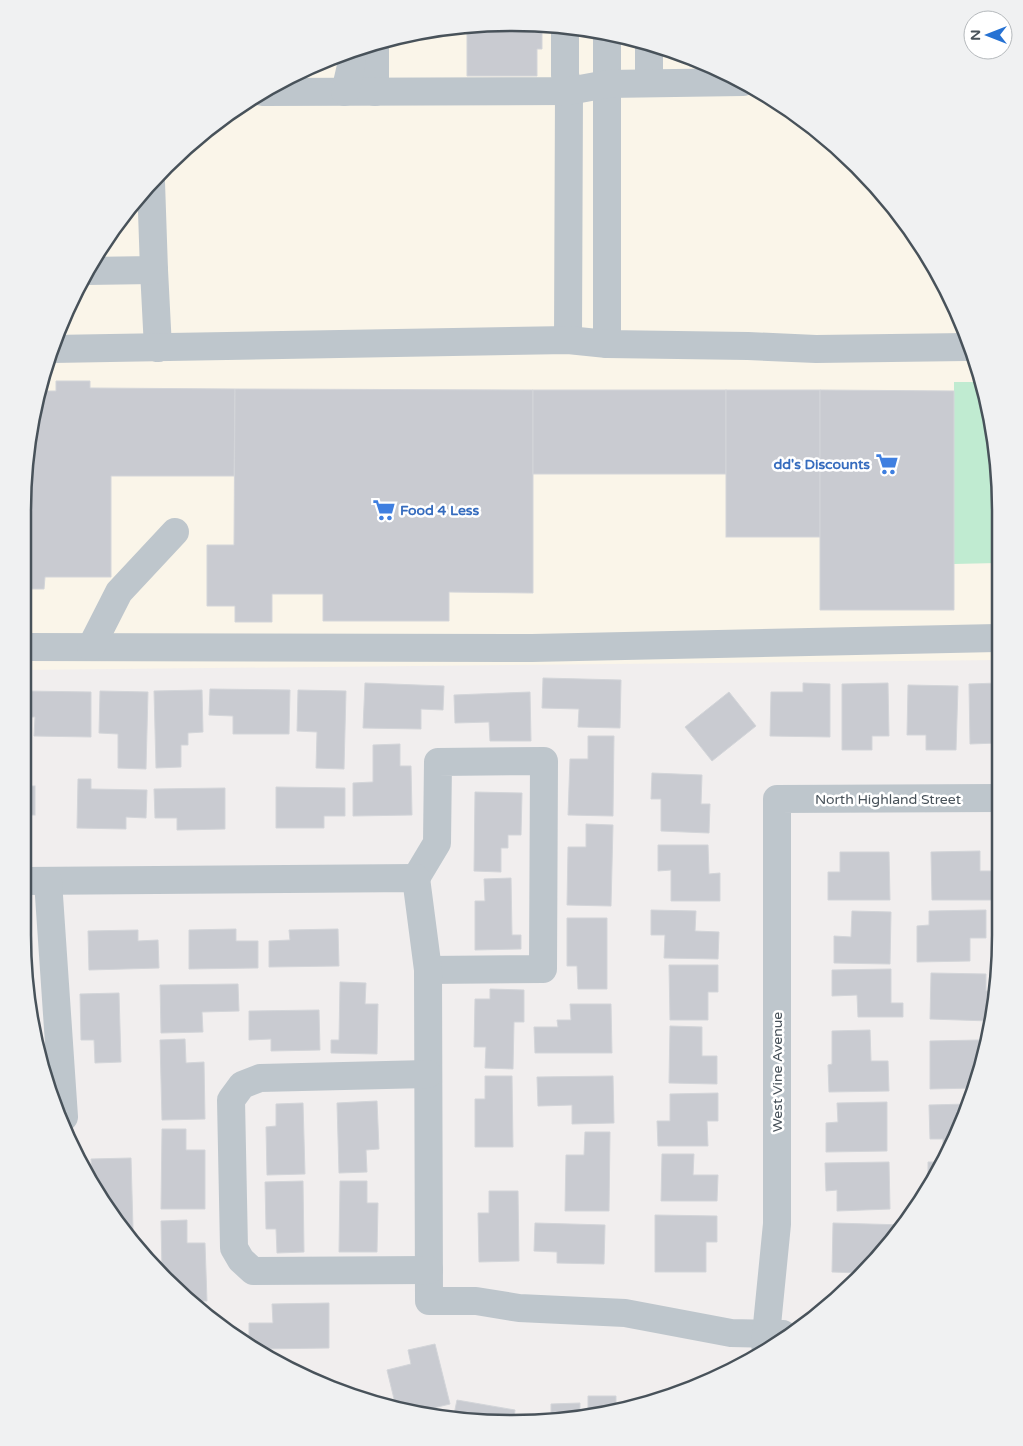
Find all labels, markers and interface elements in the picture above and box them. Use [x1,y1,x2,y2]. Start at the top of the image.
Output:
north arrow [963,10,1013,60]
text: N [967,29,984,41]
supermarket icon: dd's Discounts [874,451,900,477]
place label: dd's Discounts [773,456,870,473]
supermarket icon: Food 4 Less [371,497,397,523]
place label: Food 4 Less [400,502,480,519]
street label: North Highland Street [815,791,962,808]
street label: West Vine Avenue [769,1012,786,1132]

